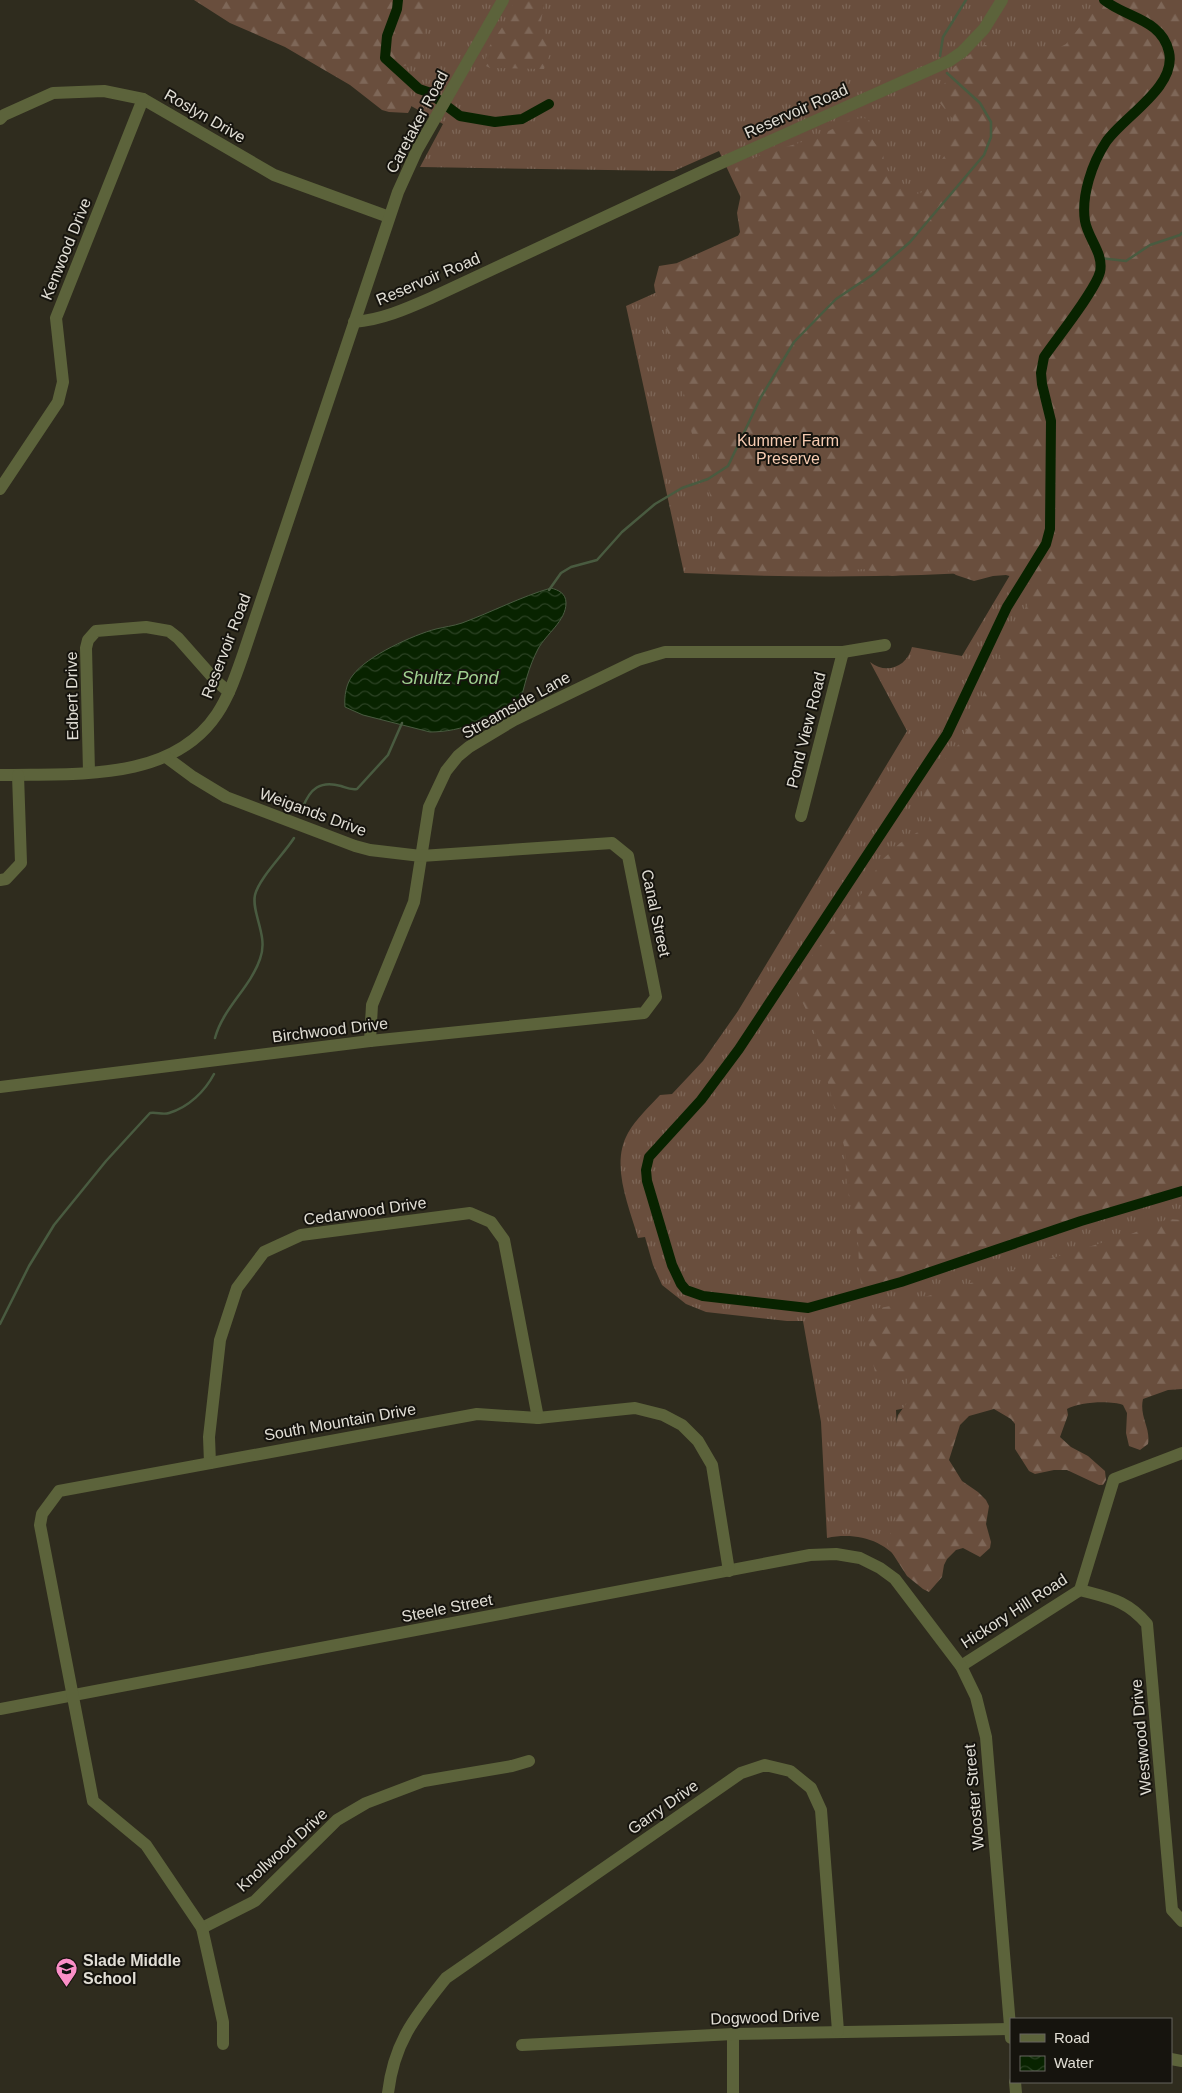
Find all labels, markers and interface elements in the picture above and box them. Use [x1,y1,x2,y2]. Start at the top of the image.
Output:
street label: Caretaker Road [383,68,451,176]
street label: Reservoir Road [742,81,850,141]
street label: Roslyn Drive [161,86,249,146]
street label: Kenwood Drive [38,195,94,302]
street label: Reservoir Road [374,249,482,309]
park label: Kummer Farm Preserve [737,432,839,467]
street label: Reservoir Road [198,591,254,701]
street label: Edbert Drive [63,651,81,741]
water label: Shultz Pond [401,668,500,688]
street label: Streamside Lane [459,668,573,742]
street label: Pond View Road [783,670,829,790]
street label: Weigands Drive [257,785,369,839]
street label: Canal Street [638,868,674,959]
street label: Birchwood Drive [271,1014,389,1046]
street label: Cedarwood Drive [303,1194,427,1228]
street label: South Mountain Drive [263,1400,417,1444]
street label: Hickory Hill Road [958,1570,1070,1652]
street label: Steele Street [400,1591,495,1625]
street label: Westwood Drive [1127,1678,1155,1796]
street label: Wooster Street [961,1743,987,1851]
street label: Garry Drive [625,1777,701,1837]
street label: Knollwood Drive [233,1805,331,1895]
place label: Slade Middle School [83,1952,181,1987]
school or university icon: Slade Middle School [55,1957,79,1988]
street label: Dogwood Drive [710,2007,820,2027]
legend [1010,2018,1172,2083]
text: Road [1054,2029,1090,2046]
text: Water [1054,2054,1093,2071]

